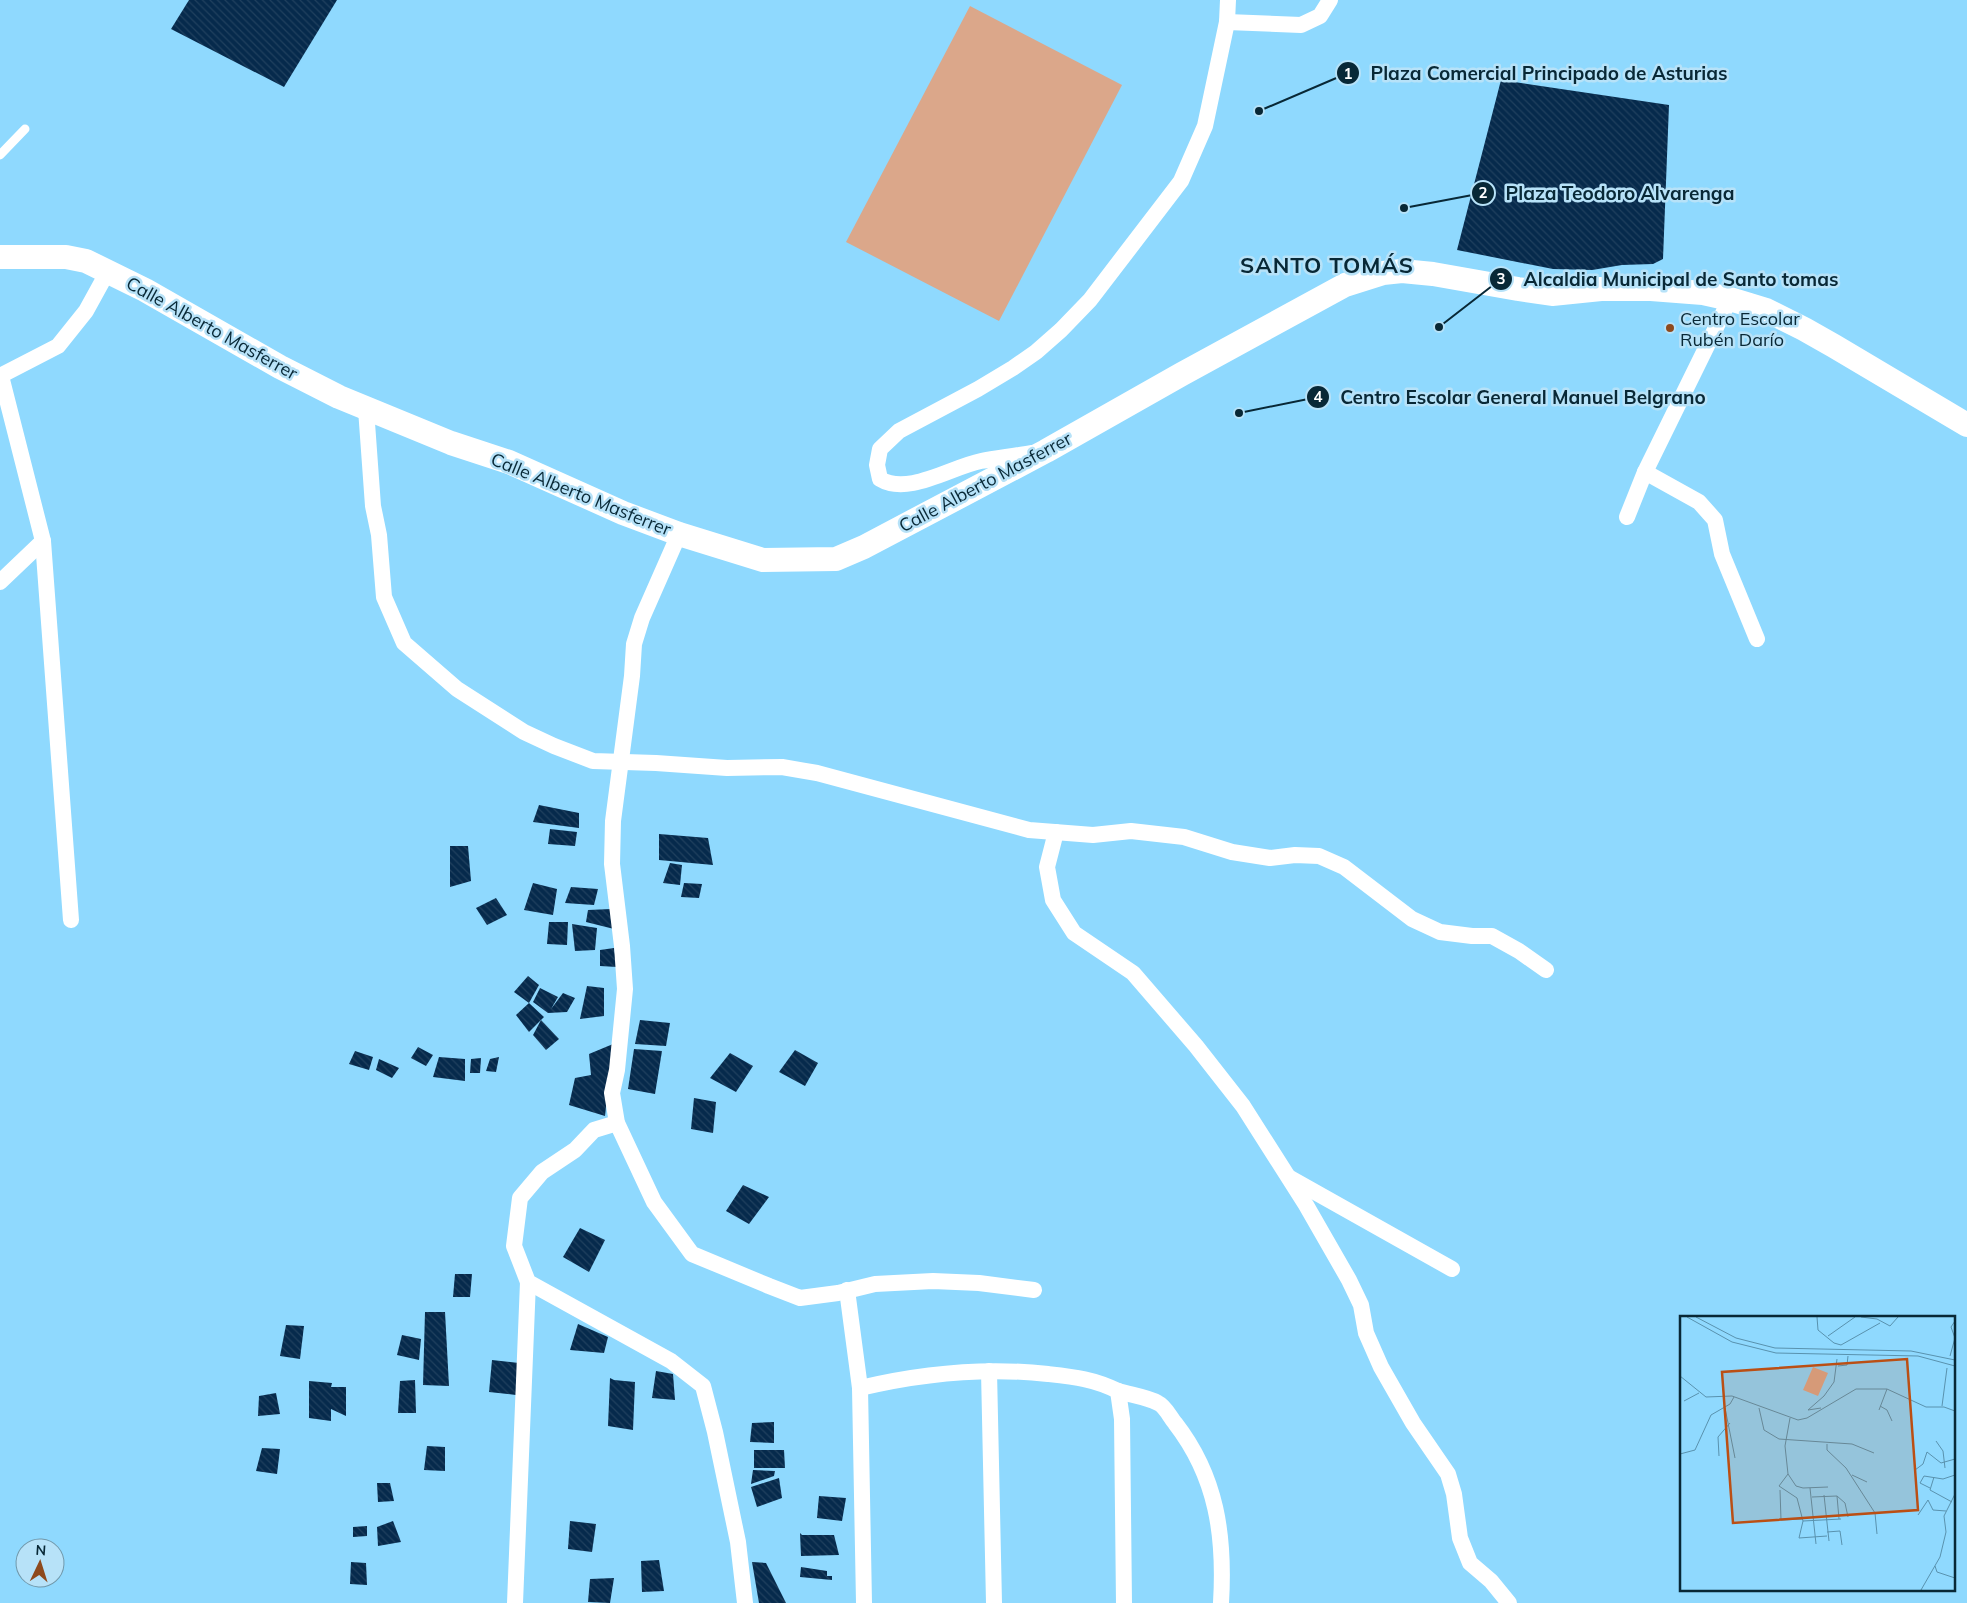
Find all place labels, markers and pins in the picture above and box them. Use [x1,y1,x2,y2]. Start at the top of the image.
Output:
callout: Plaza Comercial Principado de Asturias [1335,56,1737,90]
callout: Plaza Teodoro Alvarenga [1471,176,1745,210]
callout: Alcaldia Municipal de Santo tomas [1489,262,1849,296]
place label: Centro Escolar Rubén Darío [1680,307,1800,351]
marker: Centro Escolar Rubén Darío [1664,322,1676,334]
callout: Centro Escolar General Manuel Belgrano [1306,380,1716,414]

